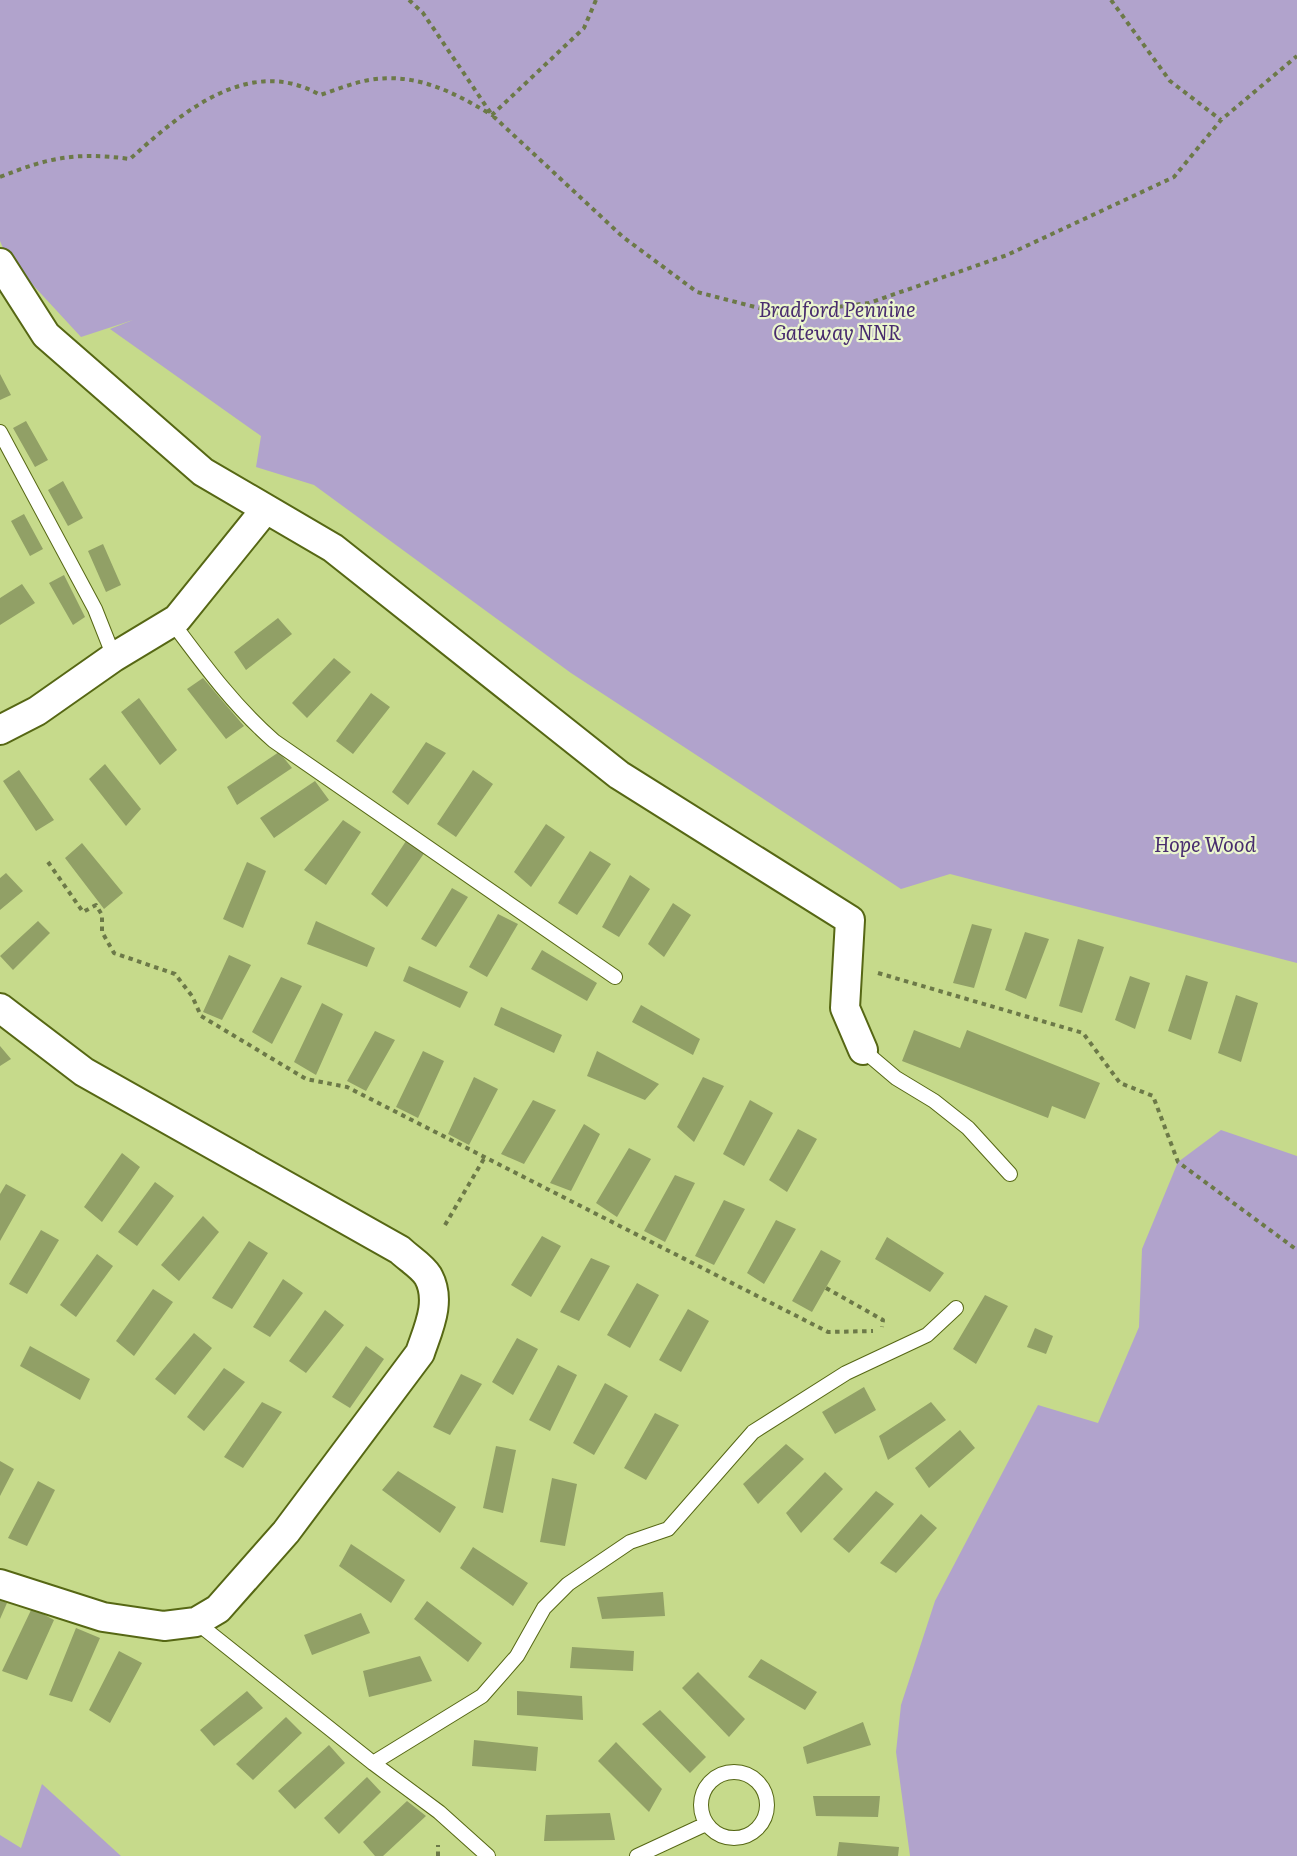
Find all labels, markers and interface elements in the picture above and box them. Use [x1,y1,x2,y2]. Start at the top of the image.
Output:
park label: Bradford Pennine Gateway NNR [758,293,916,346]
park label: Hope Wood [1154,828,1257,858]

